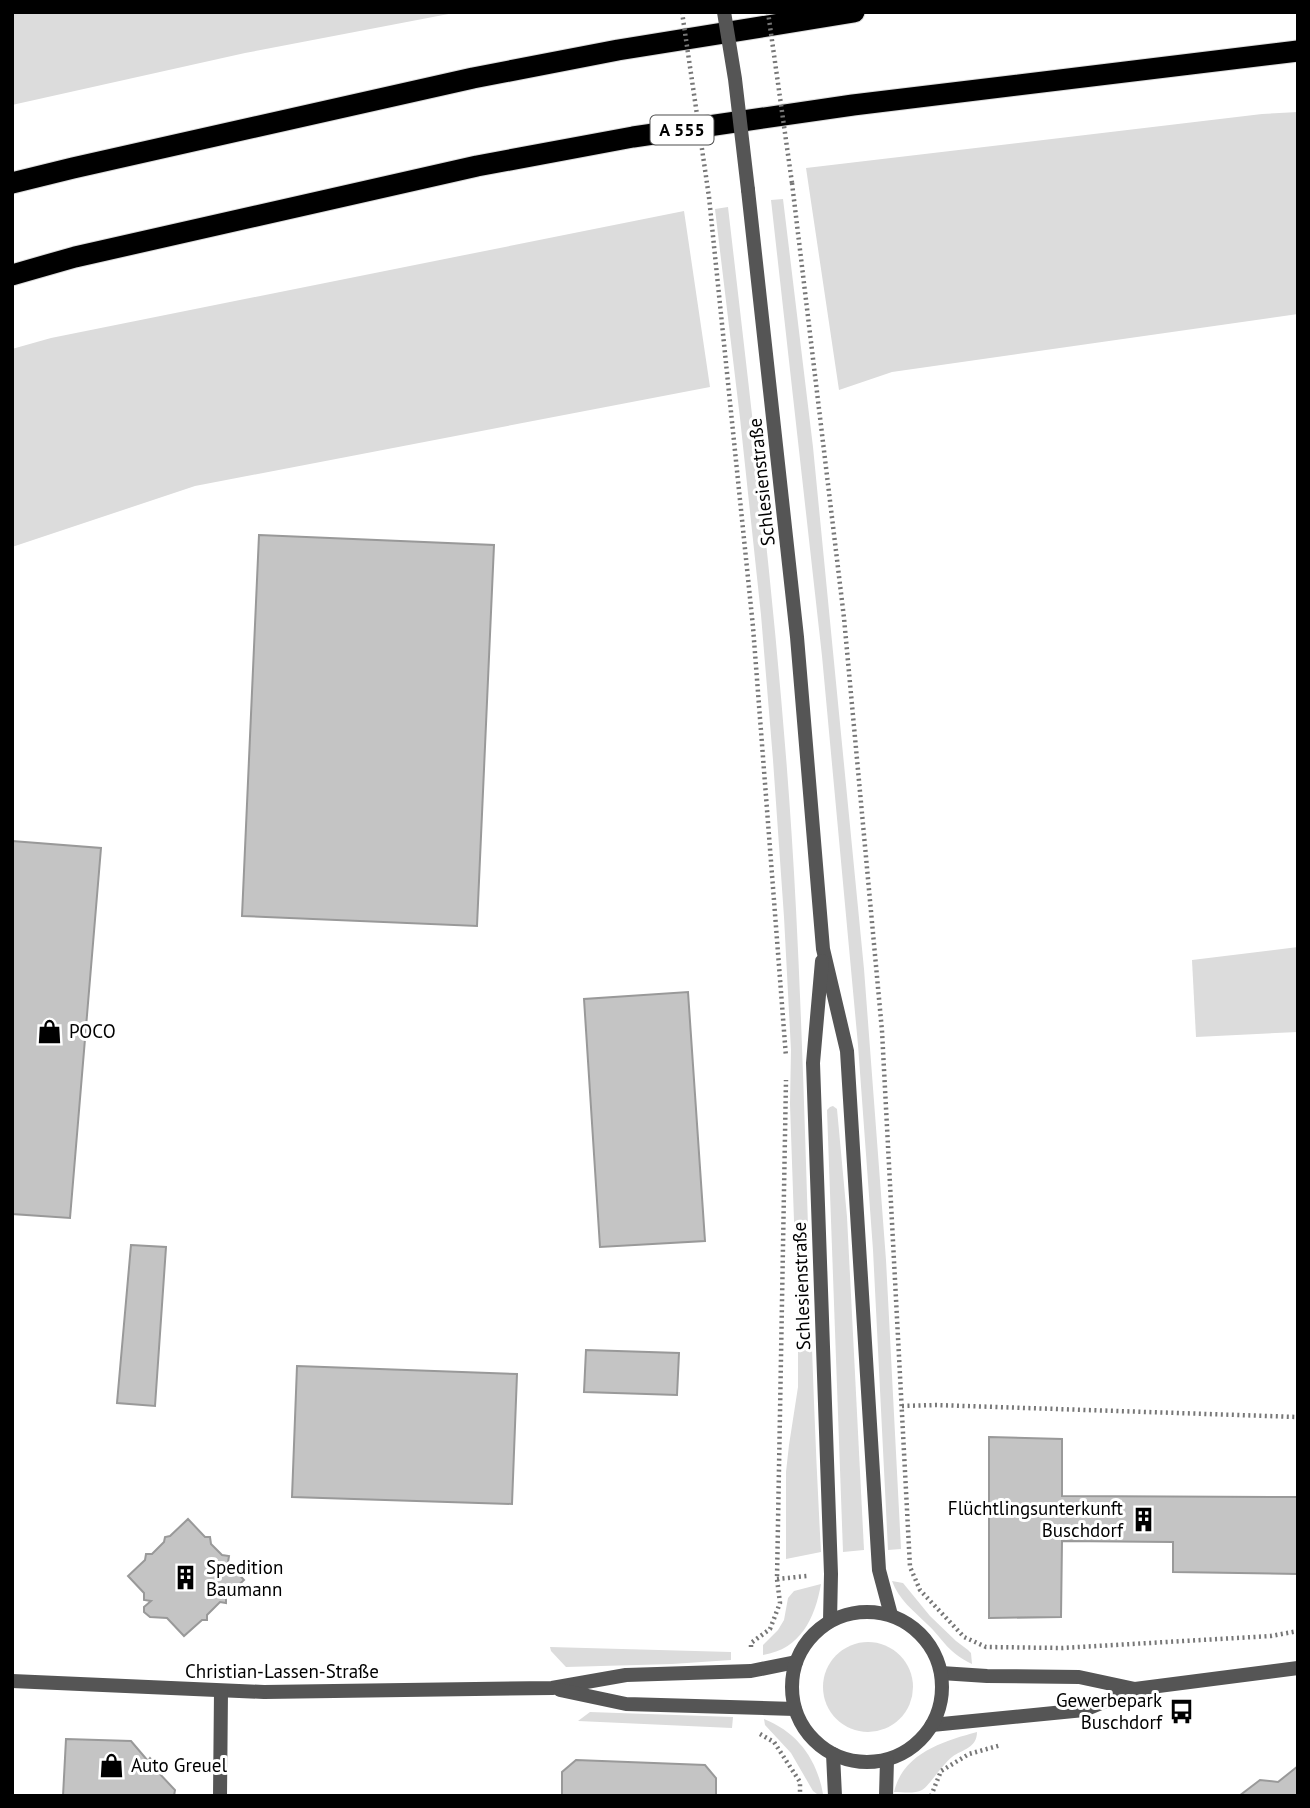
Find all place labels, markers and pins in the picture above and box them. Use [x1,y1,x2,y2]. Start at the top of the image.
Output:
shop icon: POCO [35,1017,63,1045]
place label: POCO [69,1019,116,1043]
place label: Flüchtlingsunterkunft Buschdorf [948,1496,1124,1542]
building icon: Flüchtlingsunterkunft Buschdorf [1129,1505,1157,1533]
place label: Spedition Baumann [206,1555,283,1601]
building icon: Spedition Baumann [172,1564,200,1592]
place label: Gewerbepark Buschdorf [1056,1688,1163,1734]
bus stop icon: Gewerbepark Buschdorf [1168,1697,1196,1725]
shop icon: Auto Greuel [97,1751,125,1779]
place label: Auto Greuel [131,1753,227,1777]

